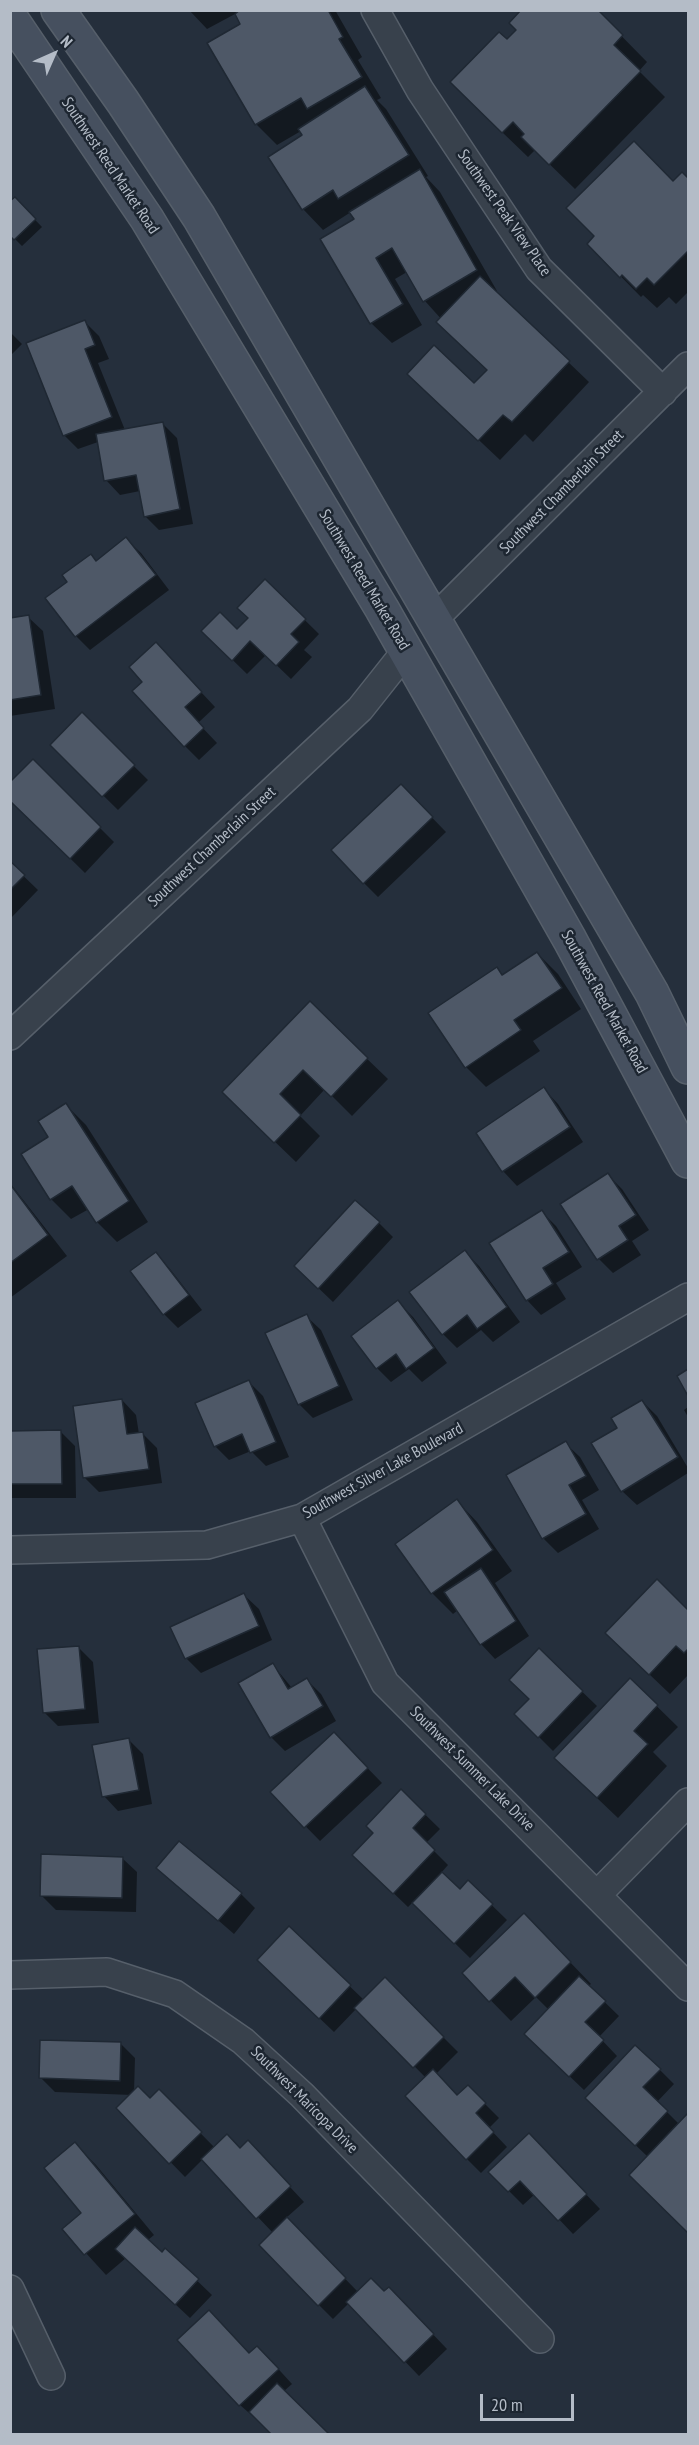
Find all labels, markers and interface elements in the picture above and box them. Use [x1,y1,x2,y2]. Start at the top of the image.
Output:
north arrow [24,24,84,84]
text: N [57,31,77,51]
street label: Southwest Reed Market Road [57,94,163,238]
street label: Southwest Peak View Place [453,146,555,280]
street label: Southwest Chamberlain Street [496,426,628,558]
street label: Southwest Reed Market Road [314,506,414,654]
street label: Southwest Chamberlain Street [144,783,280,911]
street label: Southwest Reed Market Road [557,927,651,1077]
street label: Southwest Silver Lake Boulevard [300,1419,466,1523]
street label: Southwest Summer Lake Drive [406,1703,538,1835]
street label: Southwest Maricopa Drive [246,2042,362,2158]
scale bar [483,2382,578,2420]
text: 20 m [491,2393,523,2416]

